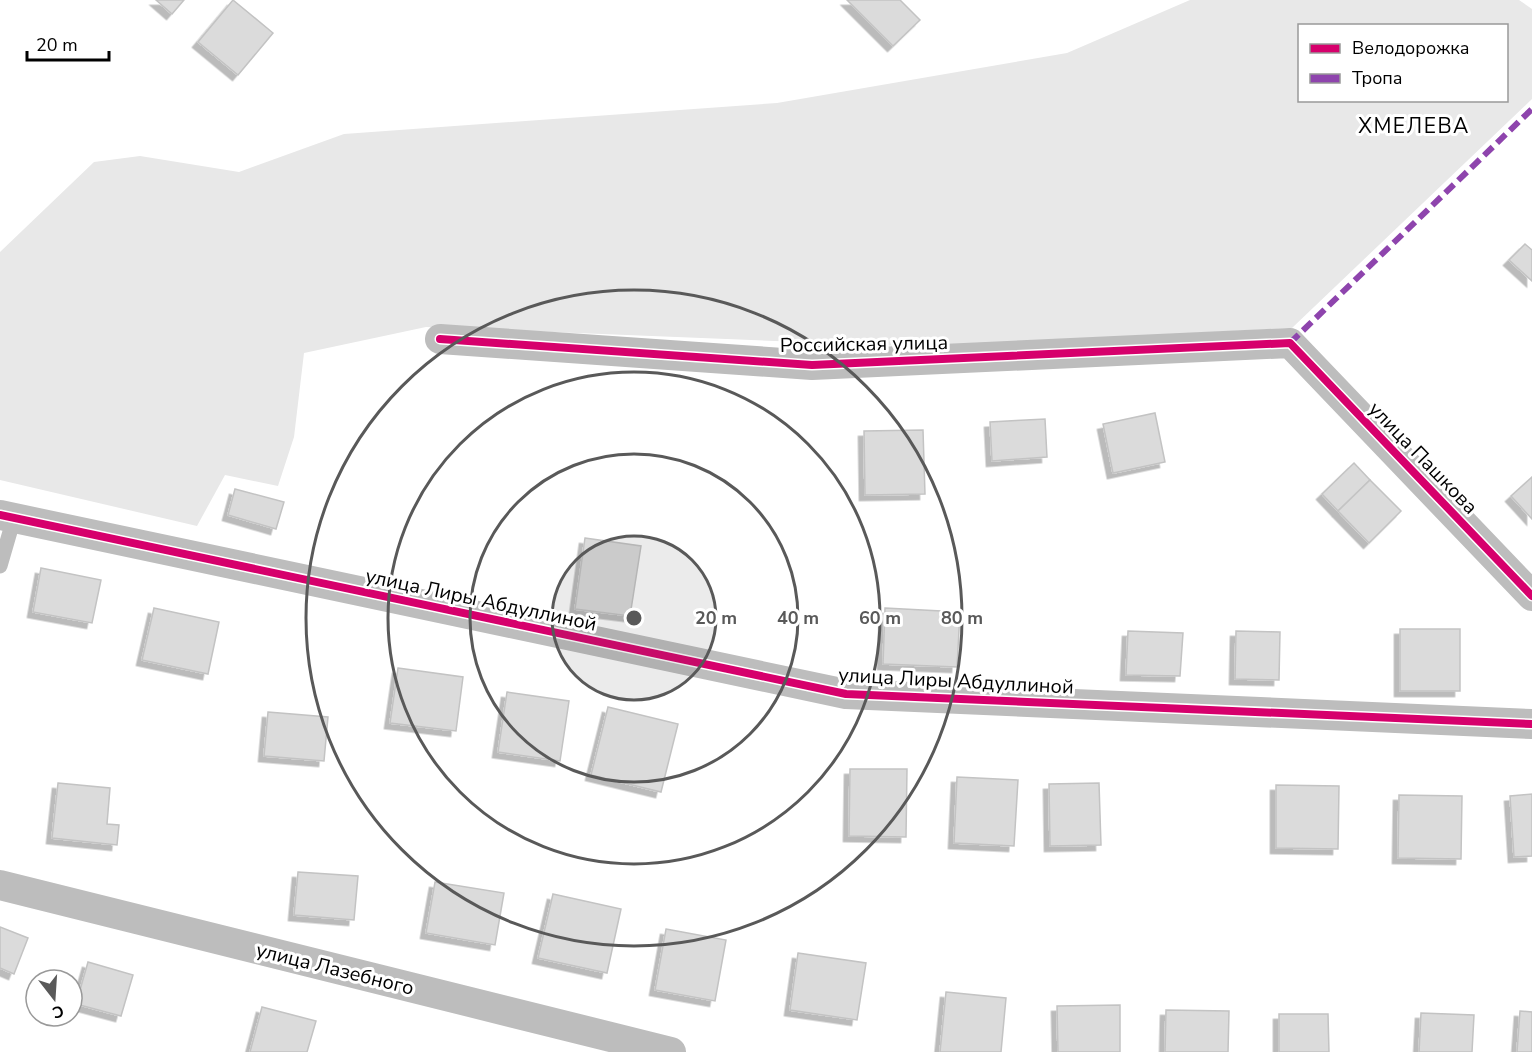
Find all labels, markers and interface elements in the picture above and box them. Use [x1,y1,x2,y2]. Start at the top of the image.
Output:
scale bar [27,24,110,62]
legend [1298,24,1508,102]
text: 20 m [36,33,78,57]
text: Велодорожка [1352,36,1469,60]
text: Тропа [1352,66,1403,90]
district label: ХМЕЛЕВА [1358,112,1470,140]
street label: Российская улица [780,329,948,359]
street label: улица Пашкова [1362,396,1484,520]
street label: улица Лиры Абдуллиной [363,562,599,638]
text: 20 m [695,606,737,630]
text: 40 m [777,606,819,630]
text: 60 m [859,606,901,630]
text: 80 m [941,606,983,630]
centre of rings [624,608,644,628]
street label: улица Лиры Абдуллиной [838,661,1074,701]
street label: улица Лазебного [253,936,417,1002]
north arrow [24,968,84,1028]
text: С [50,999,67,1024]

